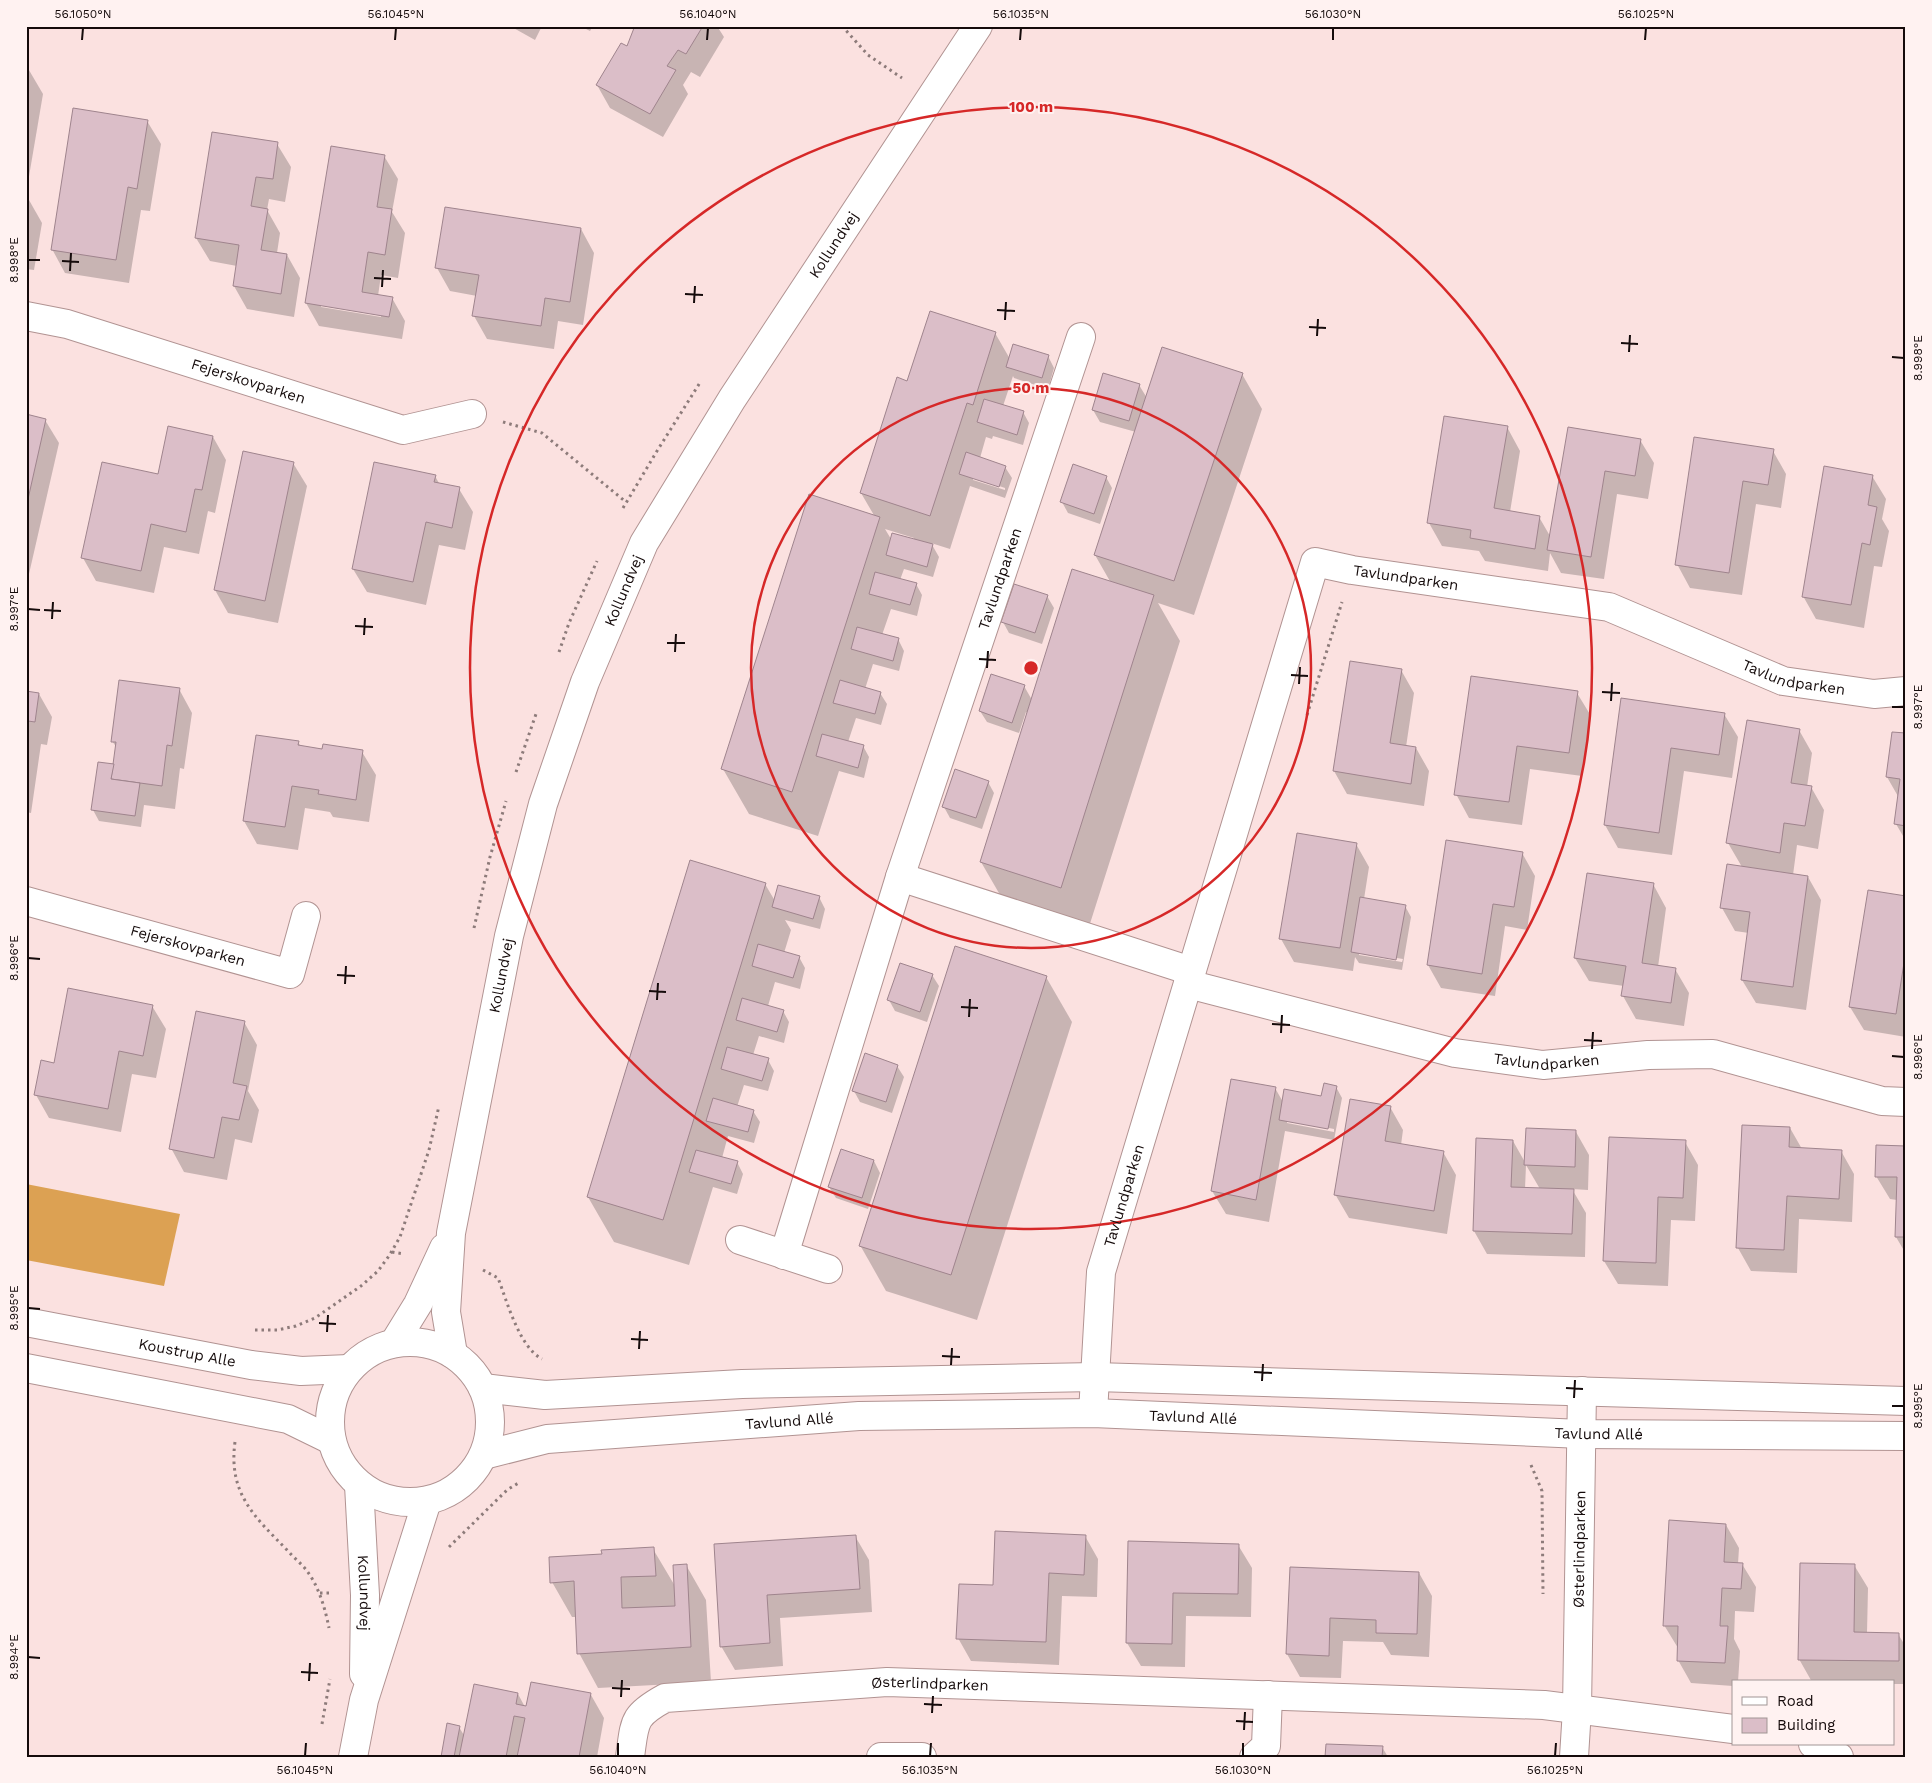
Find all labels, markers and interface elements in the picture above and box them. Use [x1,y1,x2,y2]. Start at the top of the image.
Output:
text: 56.1050°N [55,7,111,21]
text: 56.1045°N [368,7,424,21]
text: 56.1040°N [679,7,737,21]
text: 56.1035°N [993,7,1049,21]
text: 56.1030°N [1305,7,1361,21]
text: 56.1025°N [1618,7,1674,21]
text: 100 m [1009,98,1053,116]
street label: Kollundvej [805,208,862,282]
text: 8.998°E [7,237,21,283]
text: 8.998°E [1911,335,1925,381]
street label: Fejerskovparken [189,355,308,408]
text: 50 m [1013,379,1049,397]
street label: Tavlundparken [975,525,1025,632]
street label: Kollundvej [601,552,647,629]
street label: Tavlundparken [1352,561,1460,594]
text: 8.997°E [7,586,21,632]
street label: Tavlundparken [1739,656,1846,699]
centre of rings [1022,659,1040,677]
text: 8.997°E [1911,684,1925,730]
street label: Fejerskovparken [128,921,248,970]
text: 8.996°E [7,935,21,981]
street label: Kollundvej [485,937,517,1015]
text: 8.996°E [1911,1034,1925,1080]
street label: Tavlundparken [1492,1049,1600,1074]
street label: Tavlundparken [1100,1142,1148,1249]
text: 8.995°E [7,1285,21,1331]
street label: Koustrup Alle [137,1335,237,1371]
text: 8.995°E [1911,1383,1925,1429]
street label: Tavlund Allé [1148,1406,1238,1428]
street label: Tavlund Allé [745,1409,834,1433]
street label: Tavlund Allé [1554,1424,1643,1443]
street label: Østerlindparken [1570,1490,1589,1608]
street label: Kollundvej [354,1554,374,1631]
text: 8.994°E [7,1634,21,1680]
street label: Østerlindparken [870,1673,989,1695]
legend [1732,1680,1894,1746]
text: Road [1777,1692,1814,1710]
text: Building [1777,1716,1835,1734]
text: 56.1045°N [277,1763,333,1777]
text: 56.1040°N [589,1763,647,1777]
text: 56.1035°N [902,1763,958,1777]
text: 56.1030°N [1215,1763,1271,1777]
text: 56.1025°N [1527,1763,1583,1777]

